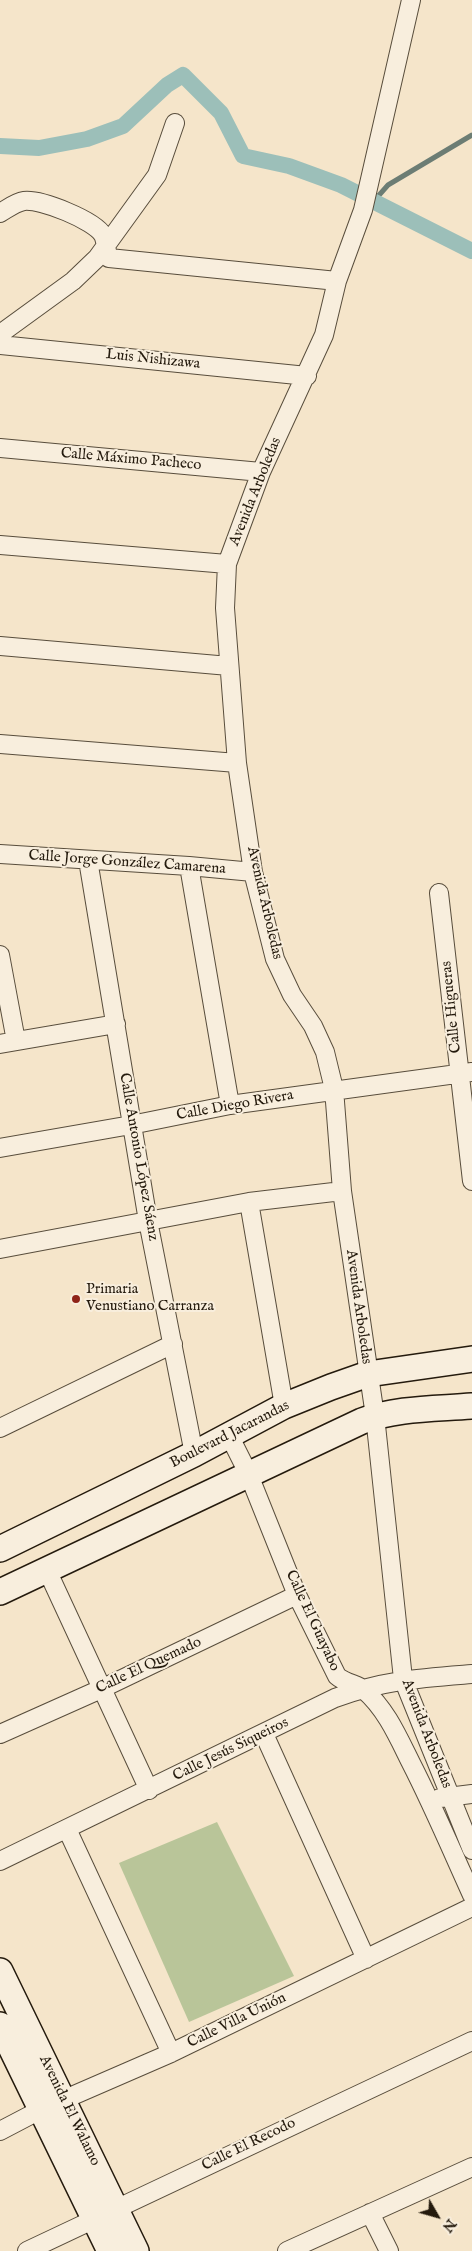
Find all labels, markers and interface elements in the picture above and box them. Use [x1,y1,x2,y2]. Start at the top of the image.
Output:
street label: Luis Nishizawa [105,346,201,374]
street label: Avenida Arboledas [226,435,286,549]
street label: Calle Máximo Pacheco [60,445,202,475]
street label: Avenida Arboledas [242,845,286,961]
street label: Calle Jorge González Camarena [28,847,226,879]
street label: Calle Higueras [438,960,466,1054]
street label: Calle Antonio López Sáenz [114,1072,162,1242]
street label: Calle Diego Rivera [175,1087,295,1125]
street label: Avenida Arboledas [341,1249,375,1365]
place label: Primaria Venustiano Carranza [86,1281,214,1316]
marker: Primaria Venustiano Carranza [70,1293,82,1305]
street label: Boulevard Jacarandas [167,1397,293,1473]
street label: Calle El Guayabo [281,1568,343,1674]
street label: Calle El Quemado [93,1634,205,1698]
street label: Avenida Arboledas [397,1677,455,1791]
street label: Calle Jesús Siqueiros [170,1714,292,1786]
street label: Calle Villa Unión [185,1989,289,2053]
street label: Avenida El Walamo [34,2053,104,2169]
street label: Calle El Recodo [199,2115,299,2175]
north arrow [412,2191,462,2241]
text: N [438,2215,460,2236]

